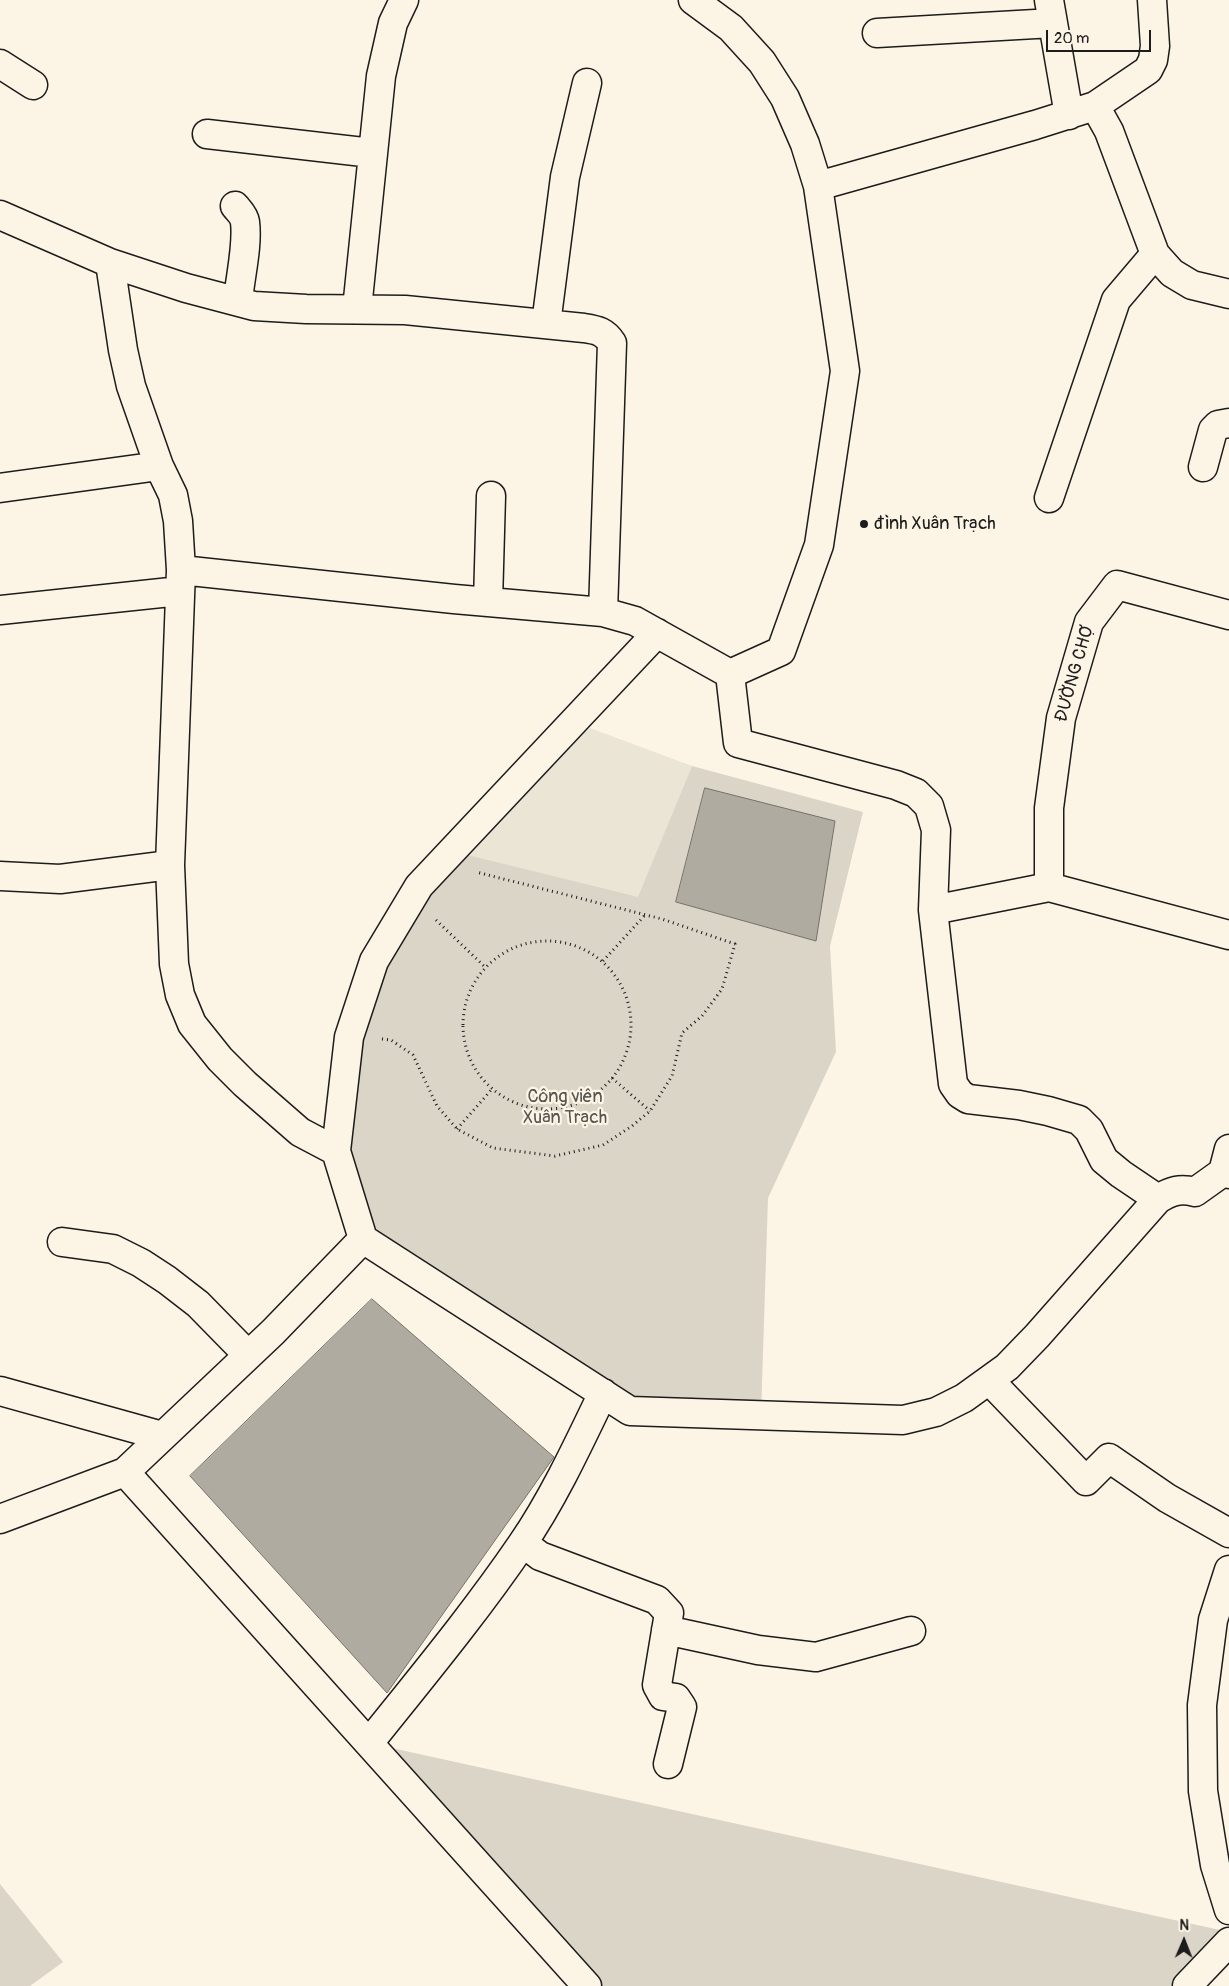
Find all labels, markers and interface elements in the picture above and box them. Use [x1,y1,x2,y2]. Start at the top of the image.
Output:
scale bar [1049,20,1154,52]
text: 20 m [1054,29,1089,48]
place label: đình Xuân Trạch [874,513,996,535]
marker: đình Xuân Trạch [858,518,870,530]
street label: ĐƯỜNG CHỢ [1051,623,1099,725]
park label: Công viên Xuân Trạch [523,1086,607,1128]
north arrow [1159,1916,1209,1966]
text: N [1179,1917,1189,1934]

